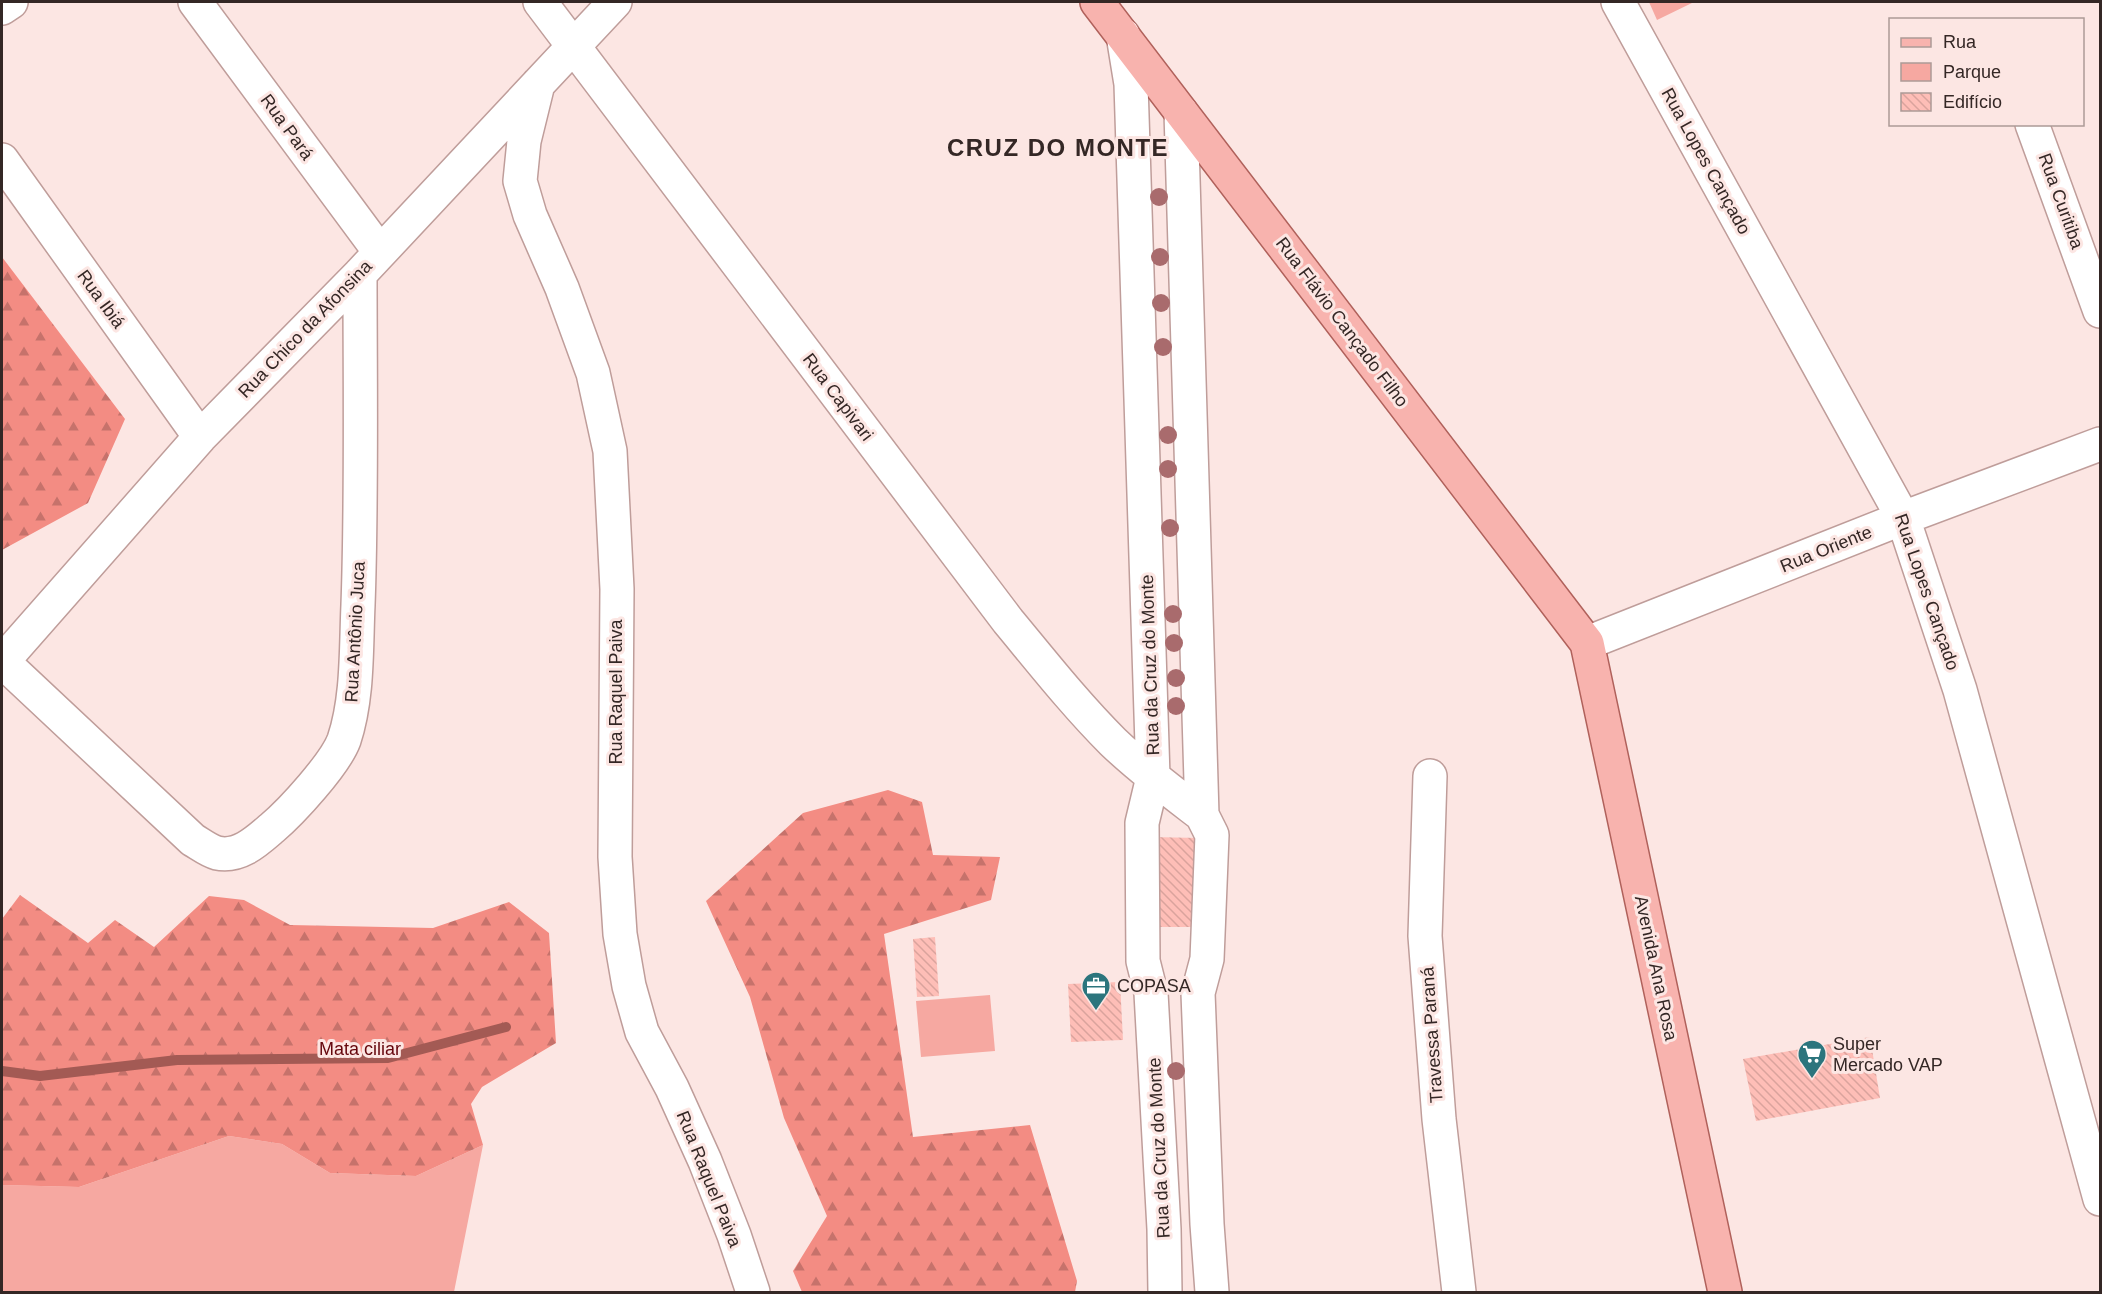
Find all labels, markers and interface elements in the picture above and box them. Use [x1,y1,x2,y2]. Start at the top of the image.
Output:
legend [1889,18,2084,126]
text: Rua [1943,32,1977,52]
text: Parque [1943,62,2001,82]
street label: Rua Lopes Cançado [1657,84,1755,238]
street label: Rua Pará [257,90,318,164]
text: Edifício [1943,92,2002,112]
district label: CRUZ DO MONTE [947,134,1169,161]
street label: Rua Curitiba [2034,151,2088,252]
street label: Rua Flávio Cançado Filho [1272,233,1412,411]
street label: Rua Chico da Afonsina [234,255,376,402]
street label: Rua Ibiá [73,266,129,333]
street label: Rua Capivari [799,349,877,445]
street label: Rua Lopes Cançado [1891,511,1963,673]
street label: Rua Oriente [1777,522,1875,576]
street label: Rua Antônio Juca [341,560,369,703]
street label: Rua da Cruz do Monte [1137,574,1163,756]
street label: Rua Raquel Paiva [606,618,626,765]
street label: Avenida Ana Rosa [1631,894,1681,1043]
street label: Travessa Paraná [1417,965,1447,1104]
office icon: COPASA [1080,970,1112,1012]
place label: COPASA [1117,976,1191,996]
place label: Super Mercado VAP [1833,1034,1943,1075]
supermarket icon: Super Mercado VAP [1796,1038,1828,1080]
park label: Mata ciliar [319,1039,401,1059]
street label: Rua da Cruz do Monte [1144,1057,1174,1239]
street label: Rua Raquel Paiva [673,1108,746,1251]

